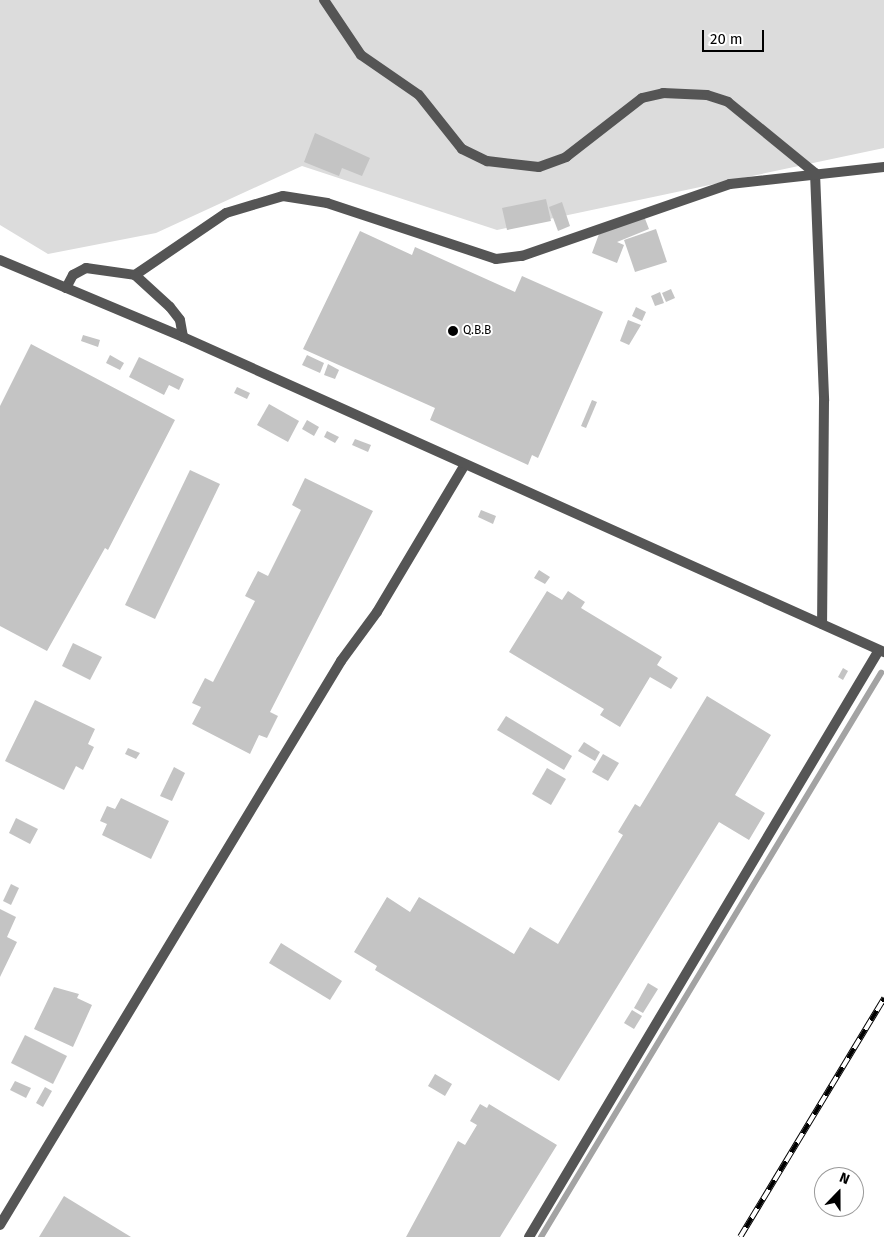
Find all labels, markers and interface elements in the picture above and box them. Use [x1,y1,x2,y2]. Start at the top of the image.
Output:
scale bar [704,20,766,52]
text: 20 m [710,30,743,48]
place label: Q.B.B [463,324,491,338]
marker: Q.B.B [447,325,459,337]
north arrow [814,1167,864,1217]
text: N [837,1169,852,1188]

